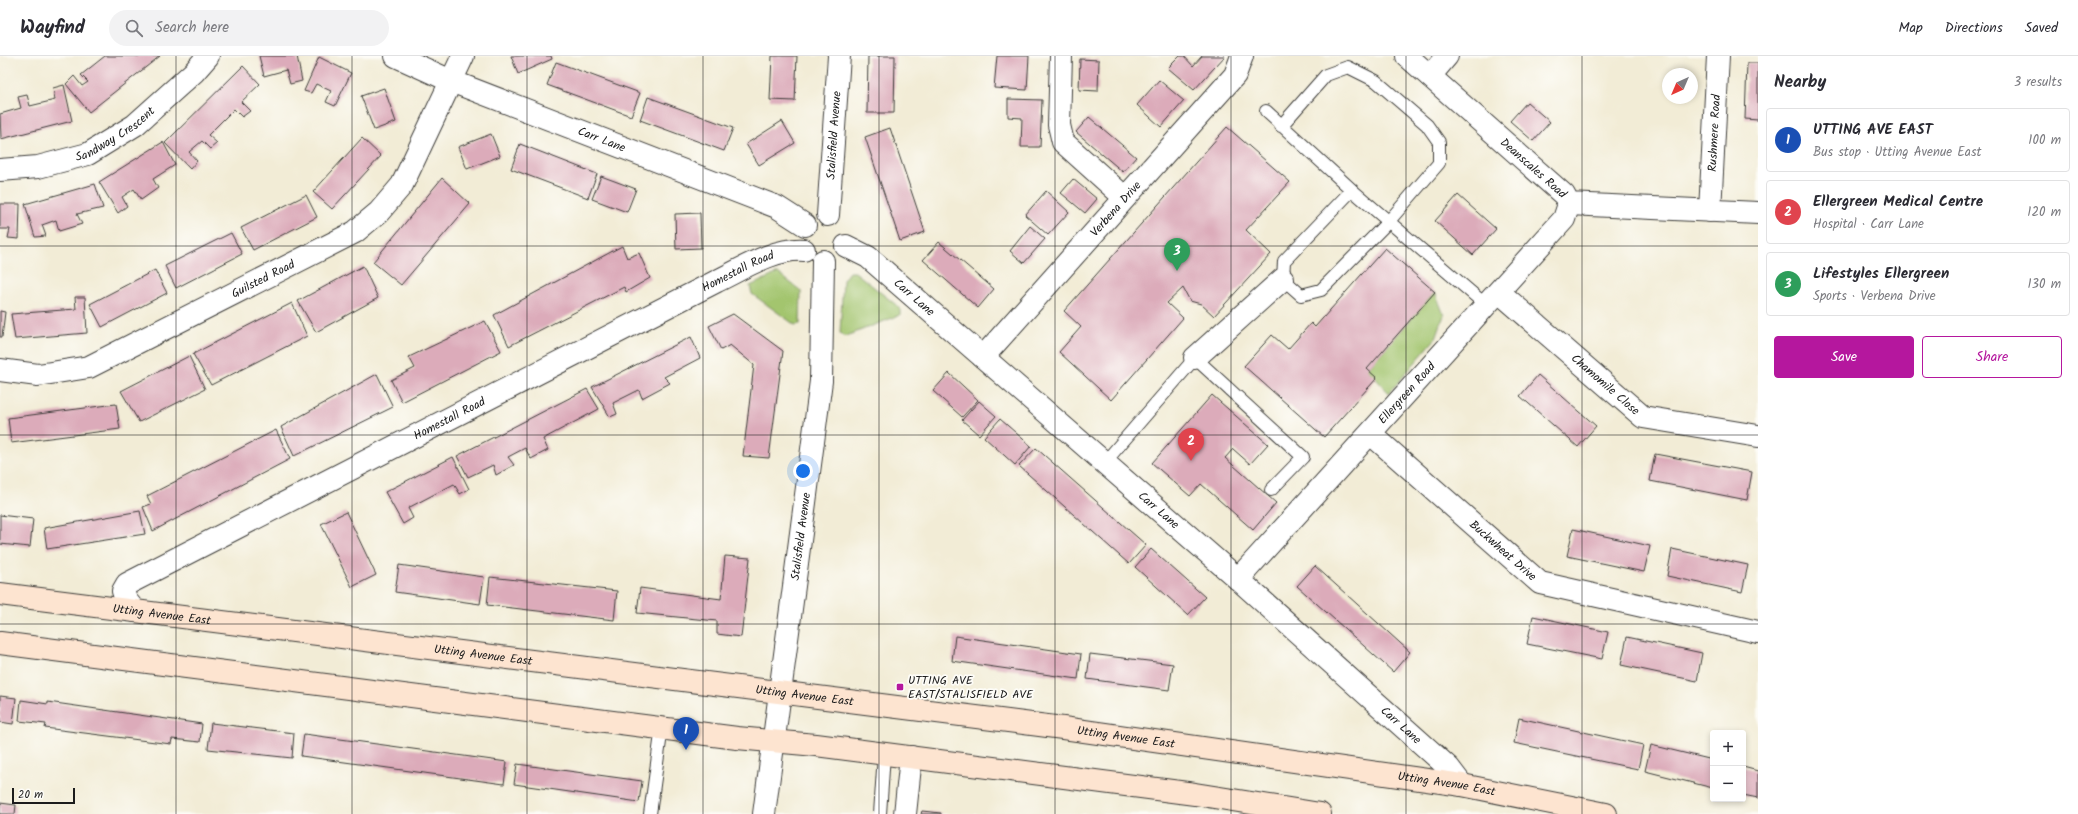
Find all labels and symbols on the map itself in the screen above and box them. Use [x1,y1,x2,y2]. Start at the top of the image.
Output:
north arrow [1662,68,1698,104]
street label: Stalisfield Avenue [821,90,847,180]
street label: Rushmere Road [1703,93,1726,172]
street label: Sandway Crescent [73,102,160,167]
street label: Carr Lane [575,122,629,158]
street label: Deanscales Road [1496,134,1572,204]
street label: Verbena Drive [1086,176,1147,241]
pin: 3 [1164,238,1190,271]
street label: Homestall Road [698,246,778,297]
street label: Guilsted Road [228,255,299,303]
street label: Carr Lane [889,274,939,322]
street label: Chamomile Close [1566,349,1644,421]
street label: Ellergreen Road [1374,357,1441,429]
street label: Homestall Road [410,392,490,445]
pin: 2 [1178,428,1204,461]
your location [793,461,813,481]
street label: Carr Lane [1133,487,1184,534]
street label: Stalisfield Avenue [786,491,816,582]
street label: Buckwheat Drive [1465,516,1541,586]
street label: Utting Avenue East [111,599,212,631]
street label: Utting Avenue East [433,640,534,671]
place label: UTTING AVE EAST/STALISFIELD AVE [908,671,1034,704]
street label: Utting Avenue East [754,680,855,712]
marker: UTTING AVE EAST/STALISFIELD AVE [895,682,905,692]
street label: Carr Lane [1376,702,1426,749]
pin: 1 [673,717,699,750]
street label: Utting Avenue East [1076,721,1177,754]
street label: Utting Avenue East [1396,767,1497,802]
scale bar [12,786,75,805]

